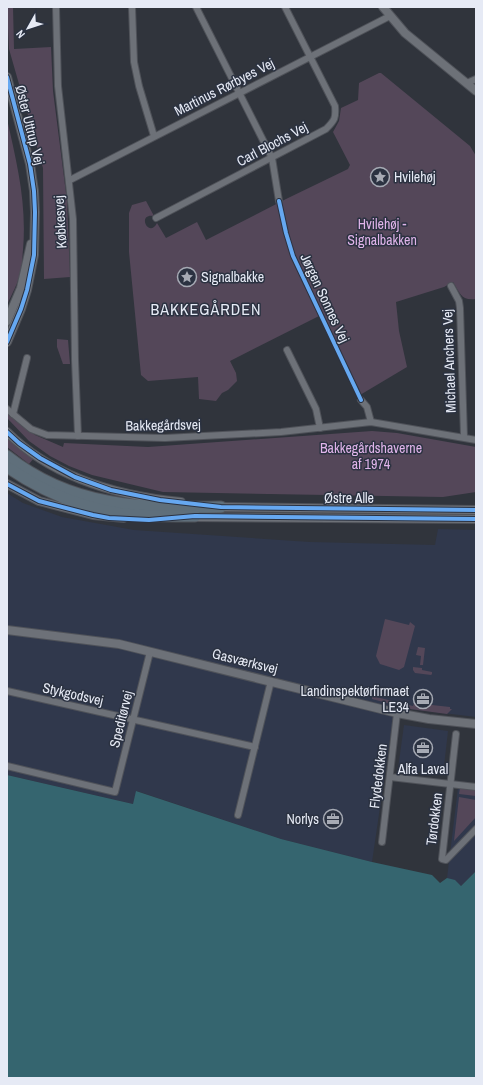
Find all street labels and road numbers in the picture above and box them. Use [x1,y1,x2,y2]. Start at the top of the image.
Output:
street label: Martinus Rørbyes Vej [171,54,277,120]
street label: Øster Uttrup Vej [11,83,49,167]
street label: Carl Blochs Vej [233,118,311,170]
street label: Købkesvej [50,195,70,249]
street label: Jørgen Sonnes Vej [296,251,354,345]
street label: Michael Anchers Vej [438,309,460,413]
street label: Bakkegårdsvej [125,415,201,435]
street label: Østre Alle [324,489,374,507]
street label: Gasværksvej [210,644,280,678]
street label: Stykgodsvej [41,678,105,710]
street label: Speditørvej [105,689,137,749]
street label: Flydedokken [365,743,391,809]
street label: Tørdokken [422,792,446,846]

